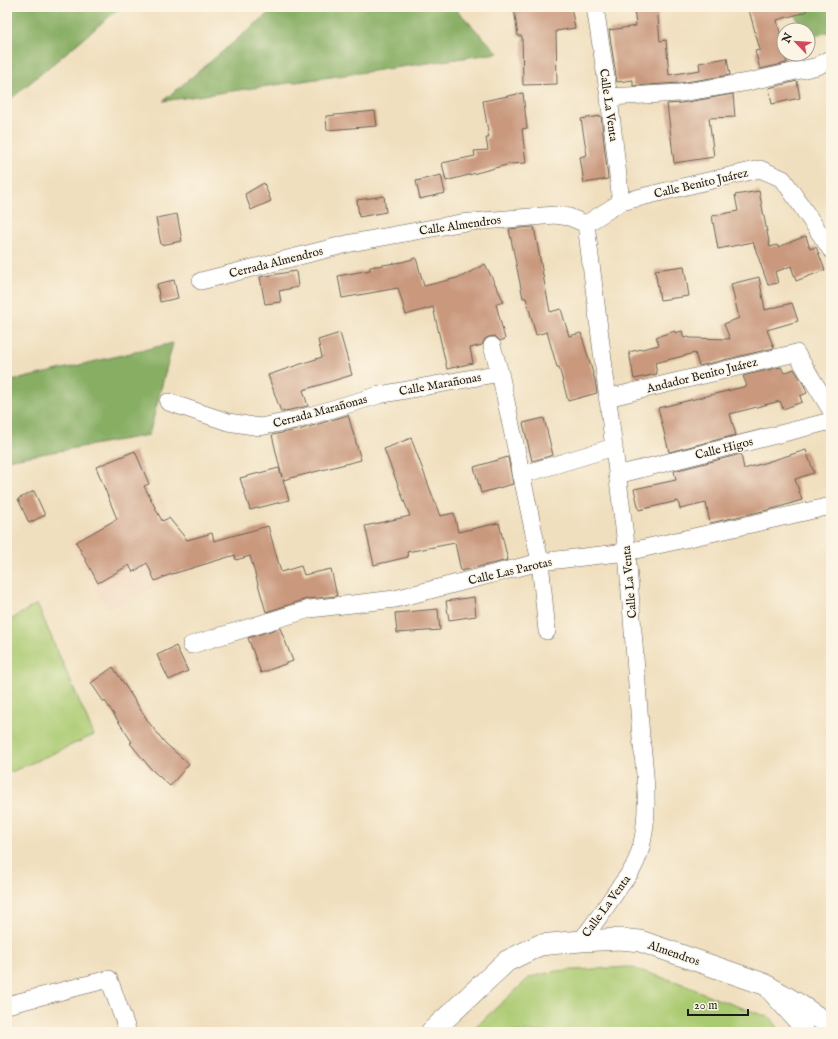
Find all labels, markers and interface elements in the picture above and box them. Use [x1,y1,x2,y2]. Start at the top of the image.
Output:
north arrow [776,22,816,62]
text: N [779,30,796,46]
street label: Calle La Venta [596,68,621,143]
street label: Calle Benito Juárez [653,165,750,203]
street label: Calle Almendros [418,212,502,239]
street label: Cerrada Almendros [228,244,325,281]
street label: Andador Benito Juárez [644,354,760,398]
street label: Calle Marañonas [398,370,482,399]
street label: Cerrada Marañonas [271,392,369,431]
street label: Calle Higos [694,434,755,463]
street label: Calle La Venta [619,544,640,619]
street label: Calle Las Parotas [467,555,553,588]
street label: Calle La Venta [579,872,634,940]
street label: Almendros [645,937,702,969]
scale bar [688,991,748,1017]
text: 20 m [694,998,717,1013]

